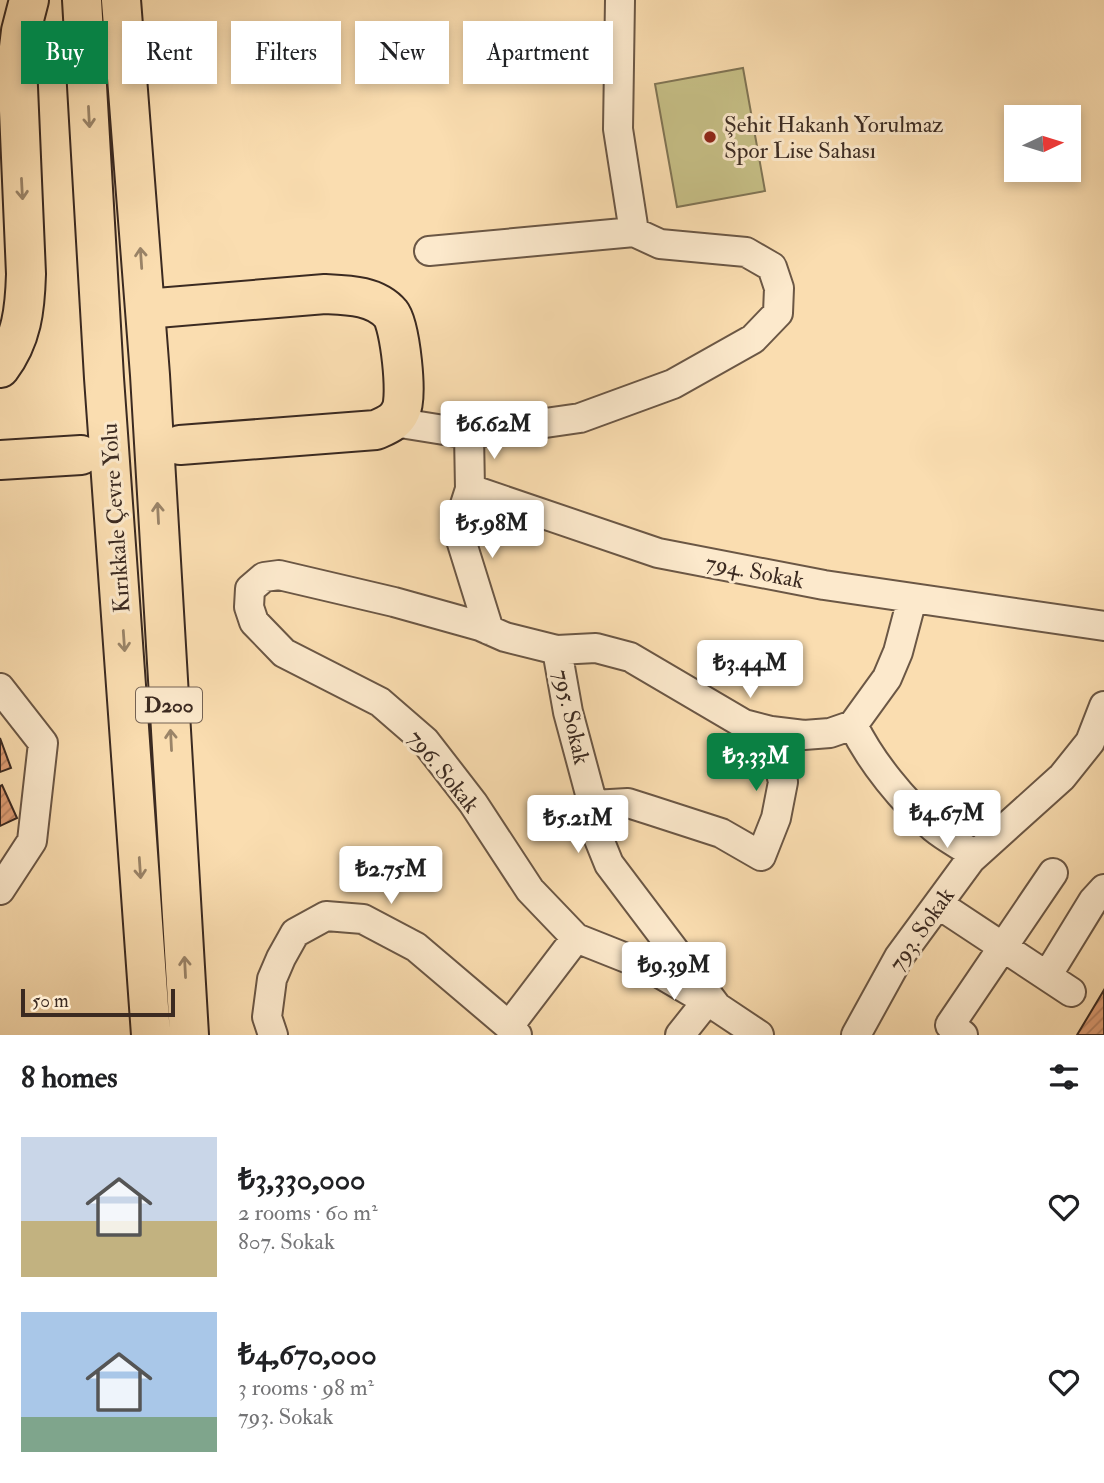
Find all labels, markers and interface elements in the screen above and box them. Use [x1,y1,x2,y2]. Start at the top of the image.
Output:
chip: Buy [21,21,108,84]
chip: Rent [122,21,217,84]
chip: Filters [231,21,341,84]
chip: New [355,21,449,84]
chip: Apartment [463,21,613,84]
one-way arrow [82,105,95,128]
north arrow [1004,105,1082,182]
map controls [1004,105,1081,182]
place label: Şehit Hakanh Yorulmaz Spor Lise Sahası [724,110,944,166]
marker: Şehit Hakanh Yorulmaz Spor Lise Sahası [702,129,718,145]
one-way arrow [16,178,29,201]
one-way arrow [134,247,147,270]
pin: ₺6.62M [437,402,551,461]
text: ₺6.62M [457,409,531,438]
street label: Kırıkkale Çevre Yolu [94,422,137,614]
pin: ₺5.98M [435,500,549,560]
one-way arrow [151,502,164,524]
text: ₺5.98M [456,508,528,537]
street label: 794. Sokak [703,548,807,595]
one-way arrow [118,629,131,652]
pin: ₺3.44M [693,640,807,700]
text: ₺3.44M [713,648,787,677]
street label: 795. Sokak [547,667,596,767]
road number: D200 [136,688,202,722]
street label: 796. Sokak [401,724,486,819]
one-way arrow [165,729,178,752]
pin: ₺3.33M [699,734,813,793]
text: ₺3.33M [723,741,789,770]
pin: ₺4.67M [890,790,1004,850]
pin: ₺5.21M [521,796,635,855]
text: ₺4.67M [910,798,984,827]
text: ₺5.21M [543,803,613,832]
pin: ₺2.75M [334,846,448,906]
text: ₺2.75M [355,854,427,883]
one-way arrow [134,856,147,879]
street label: 793. Sokak [882,882,961,977]
pin: ₺9.39M [617,942,731,1002]
text: ₺9.39M [638,950,710,979]
one-way arrow [178,956,191,979]
scale bar [21,986,175,1018]
text: 50 m [32,989,69,1013]
icon: filters [1045,1058,1083,1096]
text: 8 homes [21,1059,118,1096]
text: ₺3,330,000 [238,1161,365,1198]
icon: home [77,1165,161,1249]
icon: heart [1045,1188,1083,1226]
text: 2 rooms · 60 m² [238,1198,378,1227]
text: 807. Sokak [238,1227,335,1256]
text: ₺4,670,000 [238,1336,377,1373]
icon: home [77,1340,161,1424]
icon: heart [1045,1363,1083,1401]
text: 3 rooms · 98 m² [238,1373,374,1402]
text: 793. Sokak [238,1402,334,1431]

